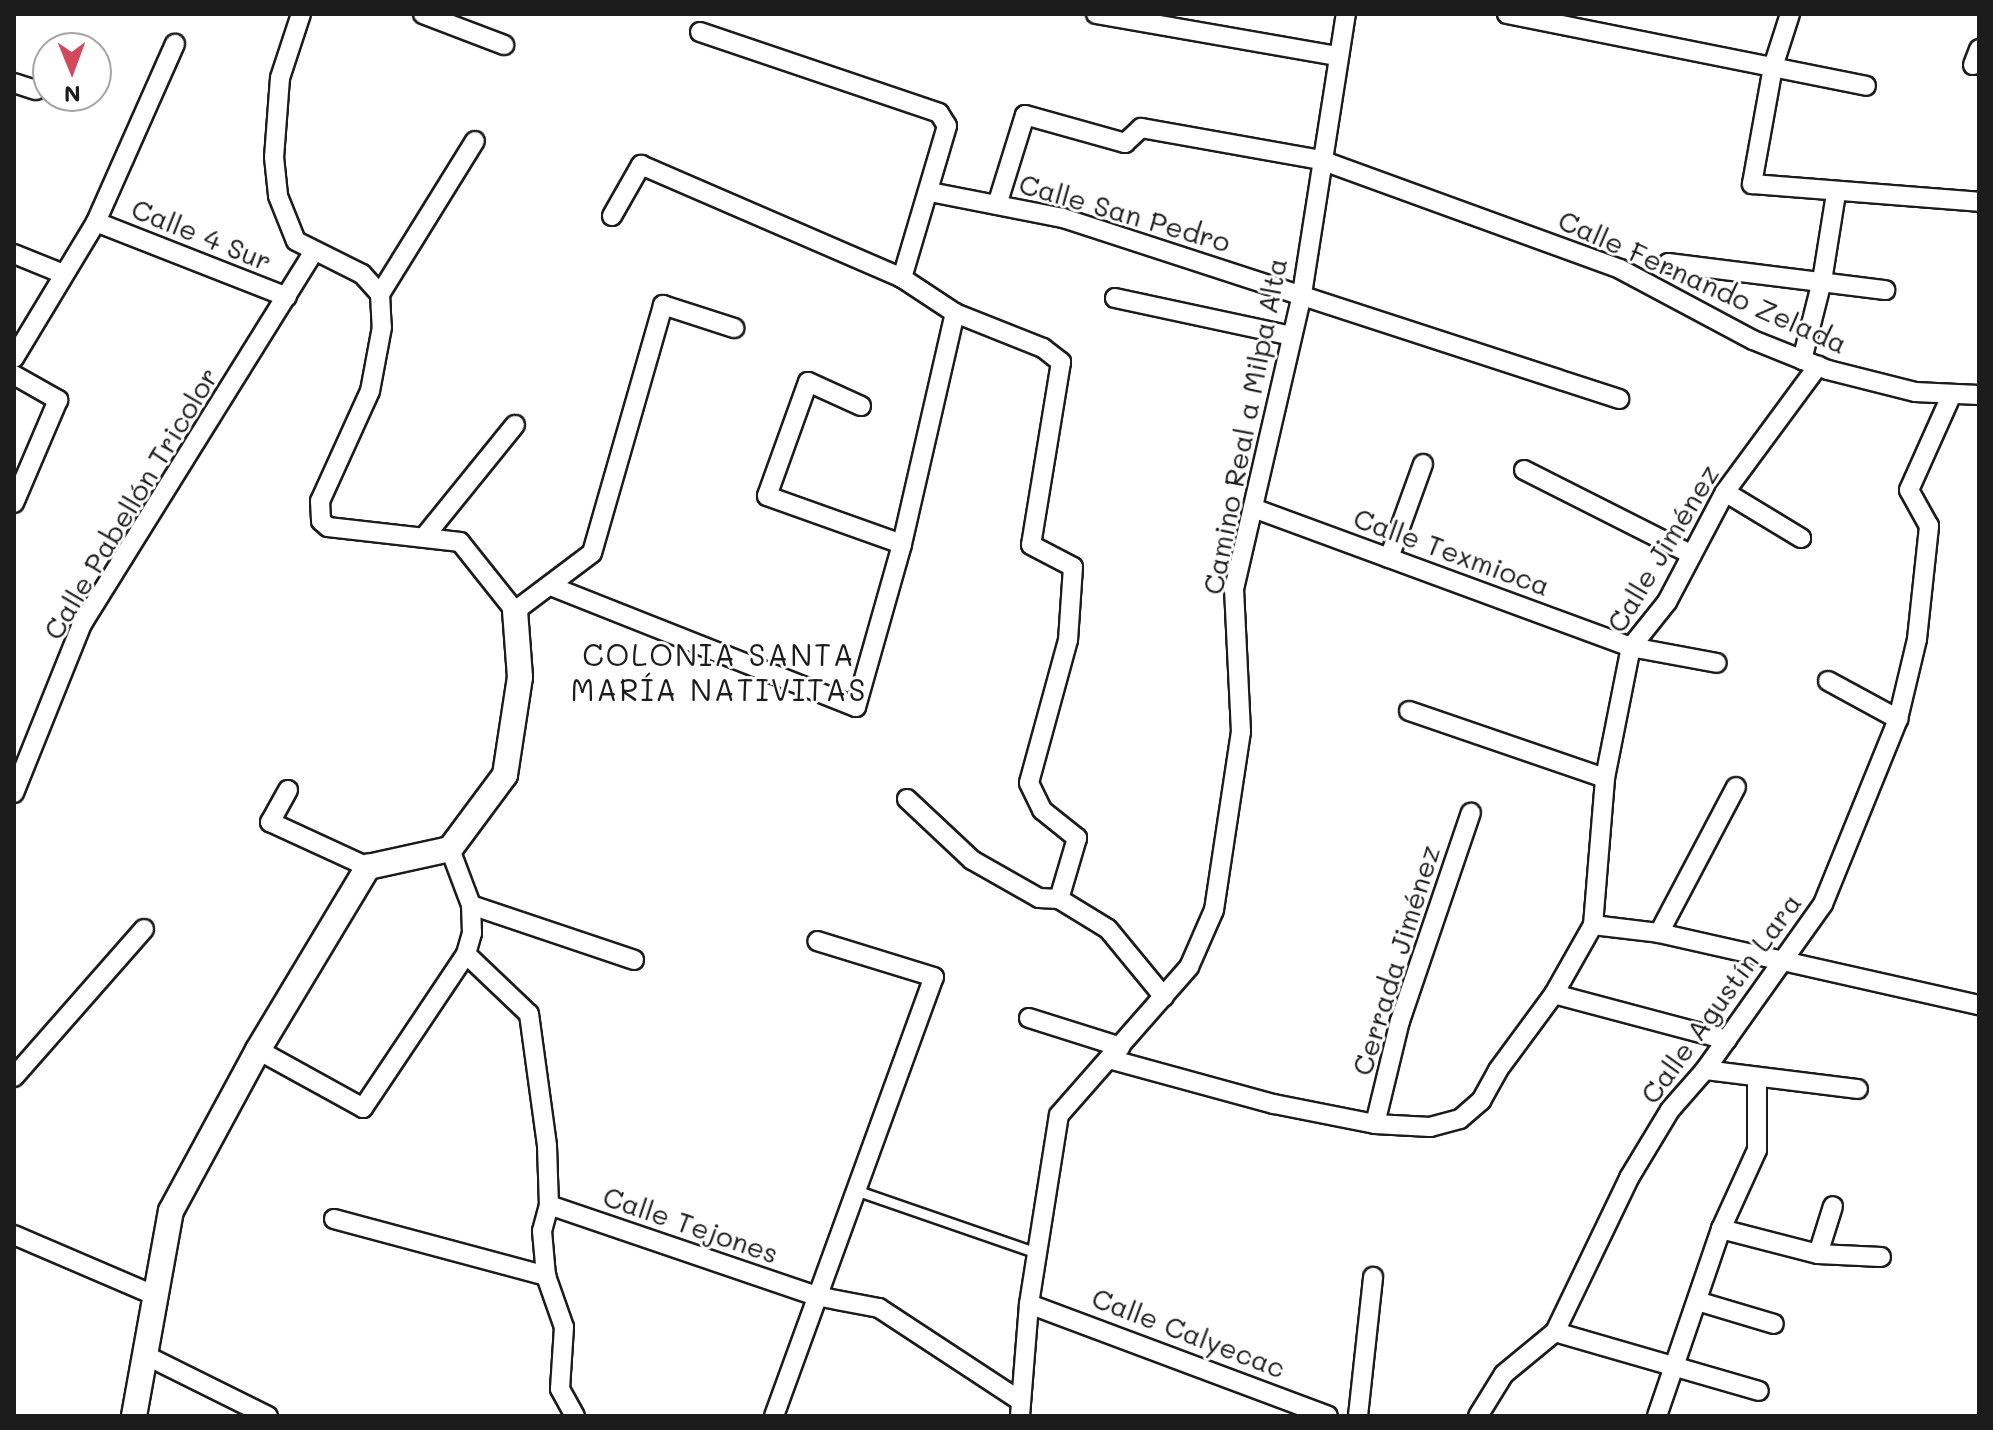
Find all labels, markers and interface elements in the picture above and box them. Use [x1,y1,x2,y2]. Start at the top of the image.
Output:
north arrow [32,32,112,112]
text: N [64,80,81,109]
street label: Calle San Pedro [1015,166,1235,258]
street label: Calle 4 Sur [127,191,277,277]
street label: Calle Fernando Zelada [1553,202,1853,360]
street label: Camino Real a Milpa Alta [1195,255,1293,597]
street label: Calle Pabellón Tricolor [35,361,225,645]
street label: Calle Jiménez [1599,458,1725,638]
street label: Calle Texmioca [1349,500,1555,602]
district label: COLONIA SANTA MARÍA NATIVITAS [571,636,867,706]
street label: Cerrada Jiménez [1344,841,1446,1079]
street label: Calle Agustín Lara [1632,886,1808,1110]
street label: Calle Tejones [599,1178,783,1270]
street label: Calle Calyecac [1087,1280,1291,1384]

